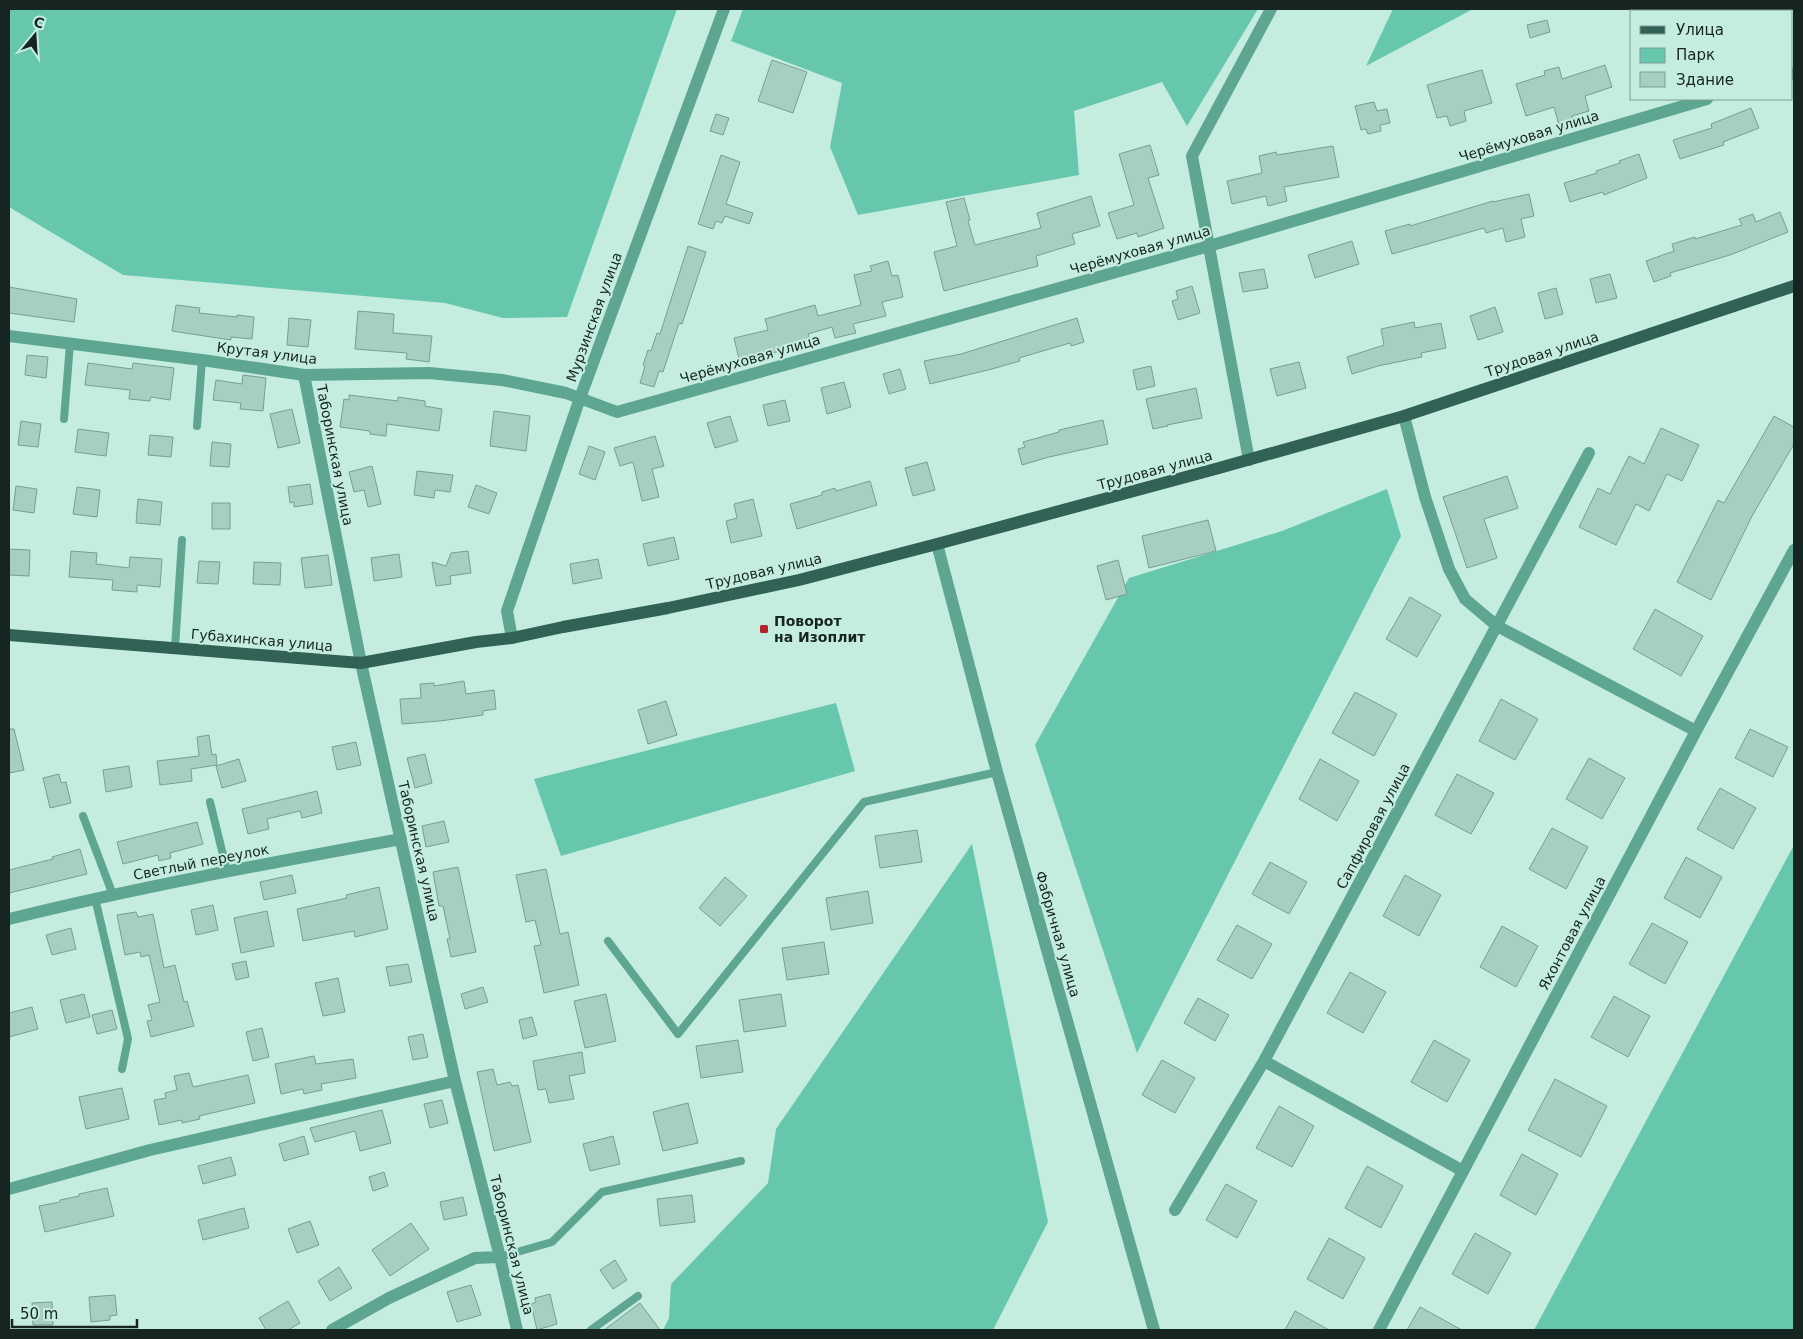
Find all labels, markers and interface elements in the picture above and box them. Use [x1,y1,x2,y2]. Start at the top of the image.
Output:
north arrow [10,10,60,60]
legend [1630,10,1793,100]
text: С [32,13,46,32]
text: Улица [1676,21,1724,39]
text: Парк [1676,46,1715,64]
text: Здание [1676,71,1734,89]
street label: Черёмуховая улица [1457,107,1601,165]
street label: Черёмуховая улица [1068,222,1212,278]
street label: Мурзинская улица [563,250,625,384]
street label: Трудовая улица [1482,328,1601,380]
street label: Черёмуховая улица [678,331,822,387]
street label: Крутая улица [216,339,318,367]
street label: Таборинская улица [313,382,357,527]
street label: Трудовая улица [1095,447,1214,493]
street label: Трудовая улица [704,550,823,592]
place label: Поворот на Изоплит [774,613,866,645]
marker: Поворот на Изоплит [758,623,770,635]
street label: Губахинская улица [190,626,334,654]
street label: Сапфировая улица [1333,760,1413,892]
street label: Таборинская улица [395,778,443,923]
street label: Светлый переулок [132,841,270,883]
street label: Фабричная улица [1032,869,1084,999]
street label: Яхонтовая улица [1535,873,1609,993]
street label: Таборинская улица [487,1172,537,1317]
scale bar [12,1296,138,1328]
text: 50 m [20,1305,58,1323]

